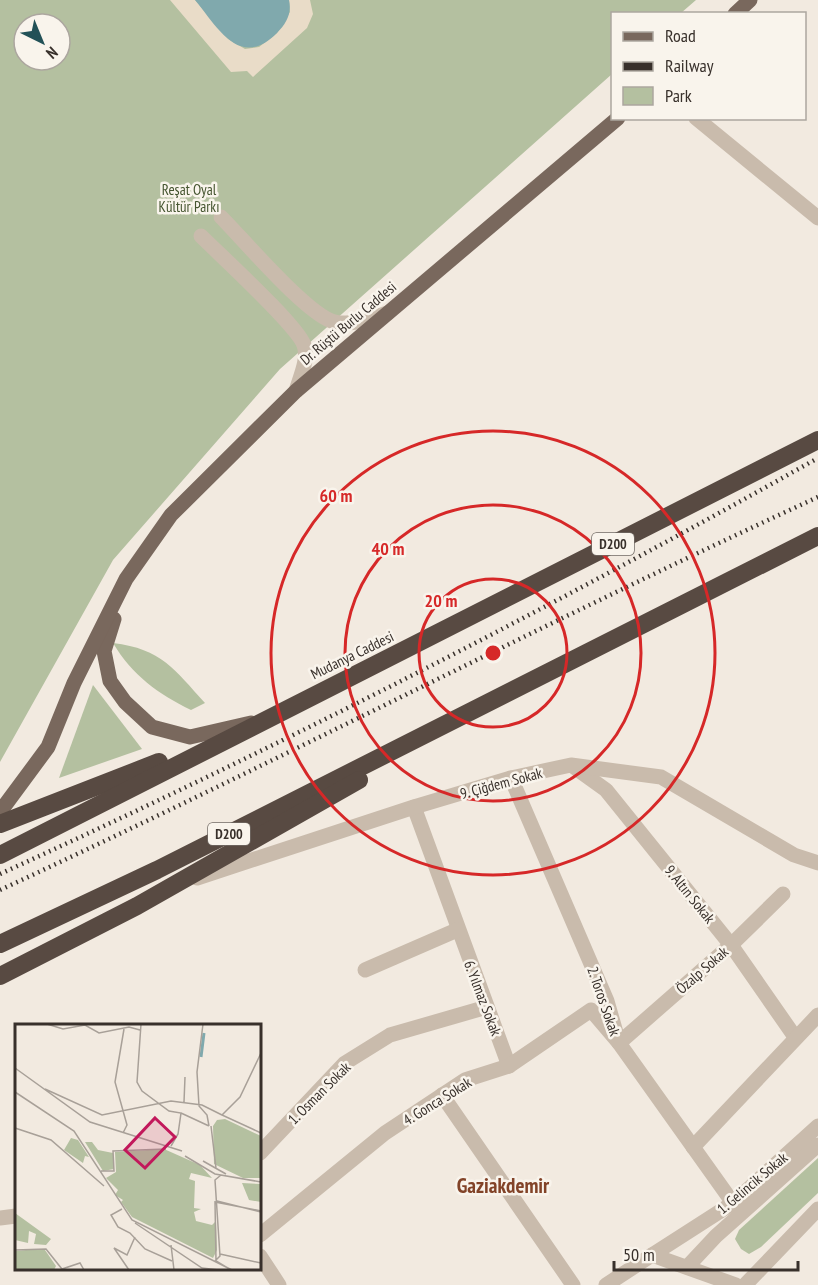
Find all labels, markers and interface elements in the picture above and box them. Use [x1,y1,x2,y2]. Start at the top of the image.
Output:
north arrow [12,12,72,72]
legend [611,12,806,120]
text: Road [665,24,696,47]
text: N [42,43,62,63]
text: Railway [665,54,714,77]
text: Park [665,84,692,107]
park label: Reşat Oyal Kültür Parkı [159,180,219,216]
street label: Dr. Rüştü Burlu Caddesi [296,277,400,369]
text: 60 m [320,484,352,507]
road number: D200 [592,533,634,555]
text: 40 m [372,537,404,560]
text: 20 m [425,589,457,612]
street label: Mudanya Caddesi [307,627,397,683]
centre of rings [483,643,503,663]
street label: 9. Çiğdem Sokak [458,763,544,803]
road number: D200 [208,823,250,845]
street label: 9. Altın Sokak [661,861,719,927]
street label: Özalp Sokak [672,942,732,998]
street label: 6. Yılmaz Sokak [460,958,506,1039]
street label: 2. Toros Sokak [583,964,625,1038]
inset map [15,1024,261,1270]
street label: 1. Osman Sokak [284,1058,354,1128]
street label: 4. Gonca Sokak [399,1072,475,1129]
street label: 1. Gelincik Sokak [713,1148,791,1218]
district label: Gaziakdemir [457,1172,550,1199]
scale bar [614,1234,798,1272]
text: 50 m [623,1243,655,1266]

